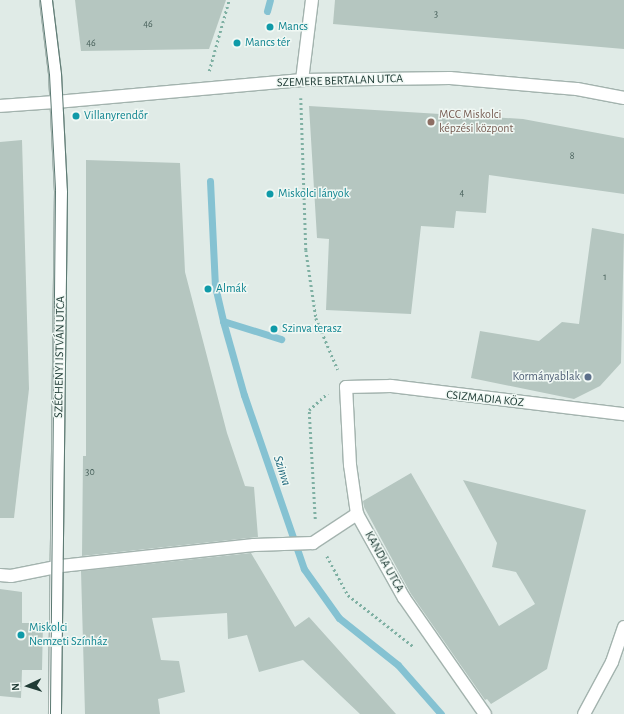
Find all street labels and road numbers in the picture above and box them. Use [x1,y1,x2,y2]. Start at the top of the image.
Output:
street label: SZEMERE BERTALAN UTCA [277,72,403,90]
street label: SZÉCHENYI ISTVÁN UTCA [52,296,68,418]
street label: CSIZMADIA KÖZ [445,388,525,410]
street label: KANDIA UTCA [361,529,407,595]

